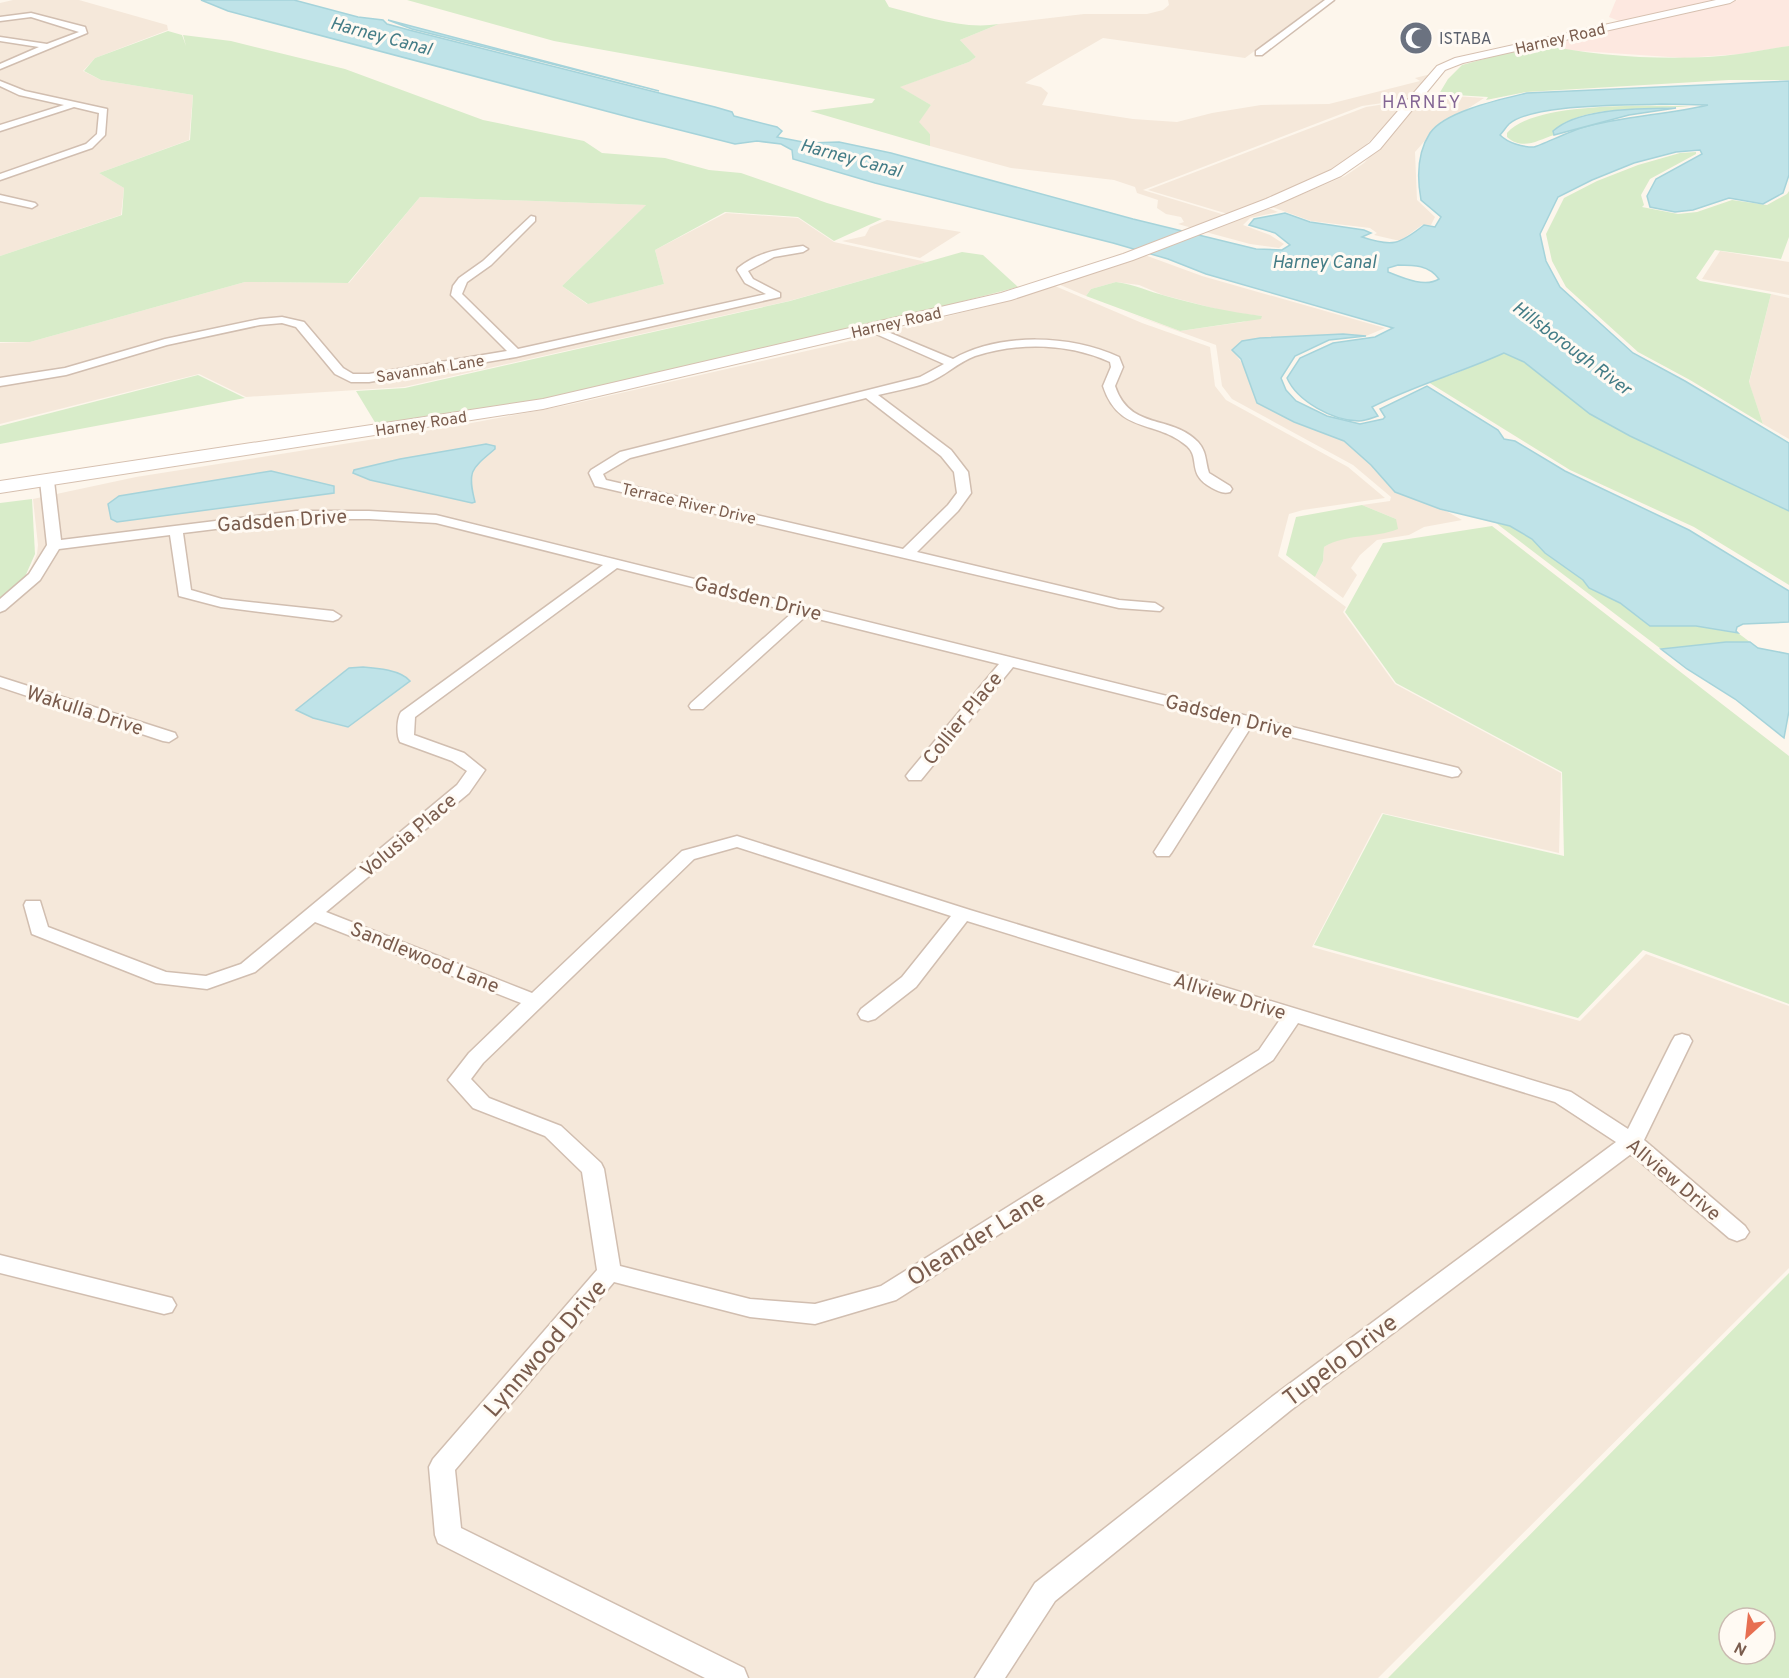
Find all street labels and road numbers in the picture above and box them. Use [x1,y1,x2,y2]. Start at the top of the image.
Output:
street label: Harney Road [1513,20,1608,60]
street label: Harney Road [849,304,944,344]
street label: Savannah Lane [375,352,486,388]
street label: Harney Road [374,408,468,442]
street label: Terrace River Drive [619,480,758,530]
street label: Gadsden Drive [216,504,348,540]
street label: Gadsden Drive [691,572,824,628]
street label: Collier Place [918,667,1009,771]
street label: Wakulla Drive [23,681,146,743]
street label: Gadsden Drive [1162,690,1295,746]
street label: Volusia Place [356,789,463,884]
street label: Sandlewood Lane [346,917,503,1001]
street label: Allview Drive [1170,968,1289,1027]
street label: Allview Drive [1620,1133,1726,1228]
street label: Oleander Lane [902,1185,1052,1294]
street label: Lynnwood Drive [478,1274,615,1424]
street label: Tupelo Drive [1278,1309,1404,1414]

